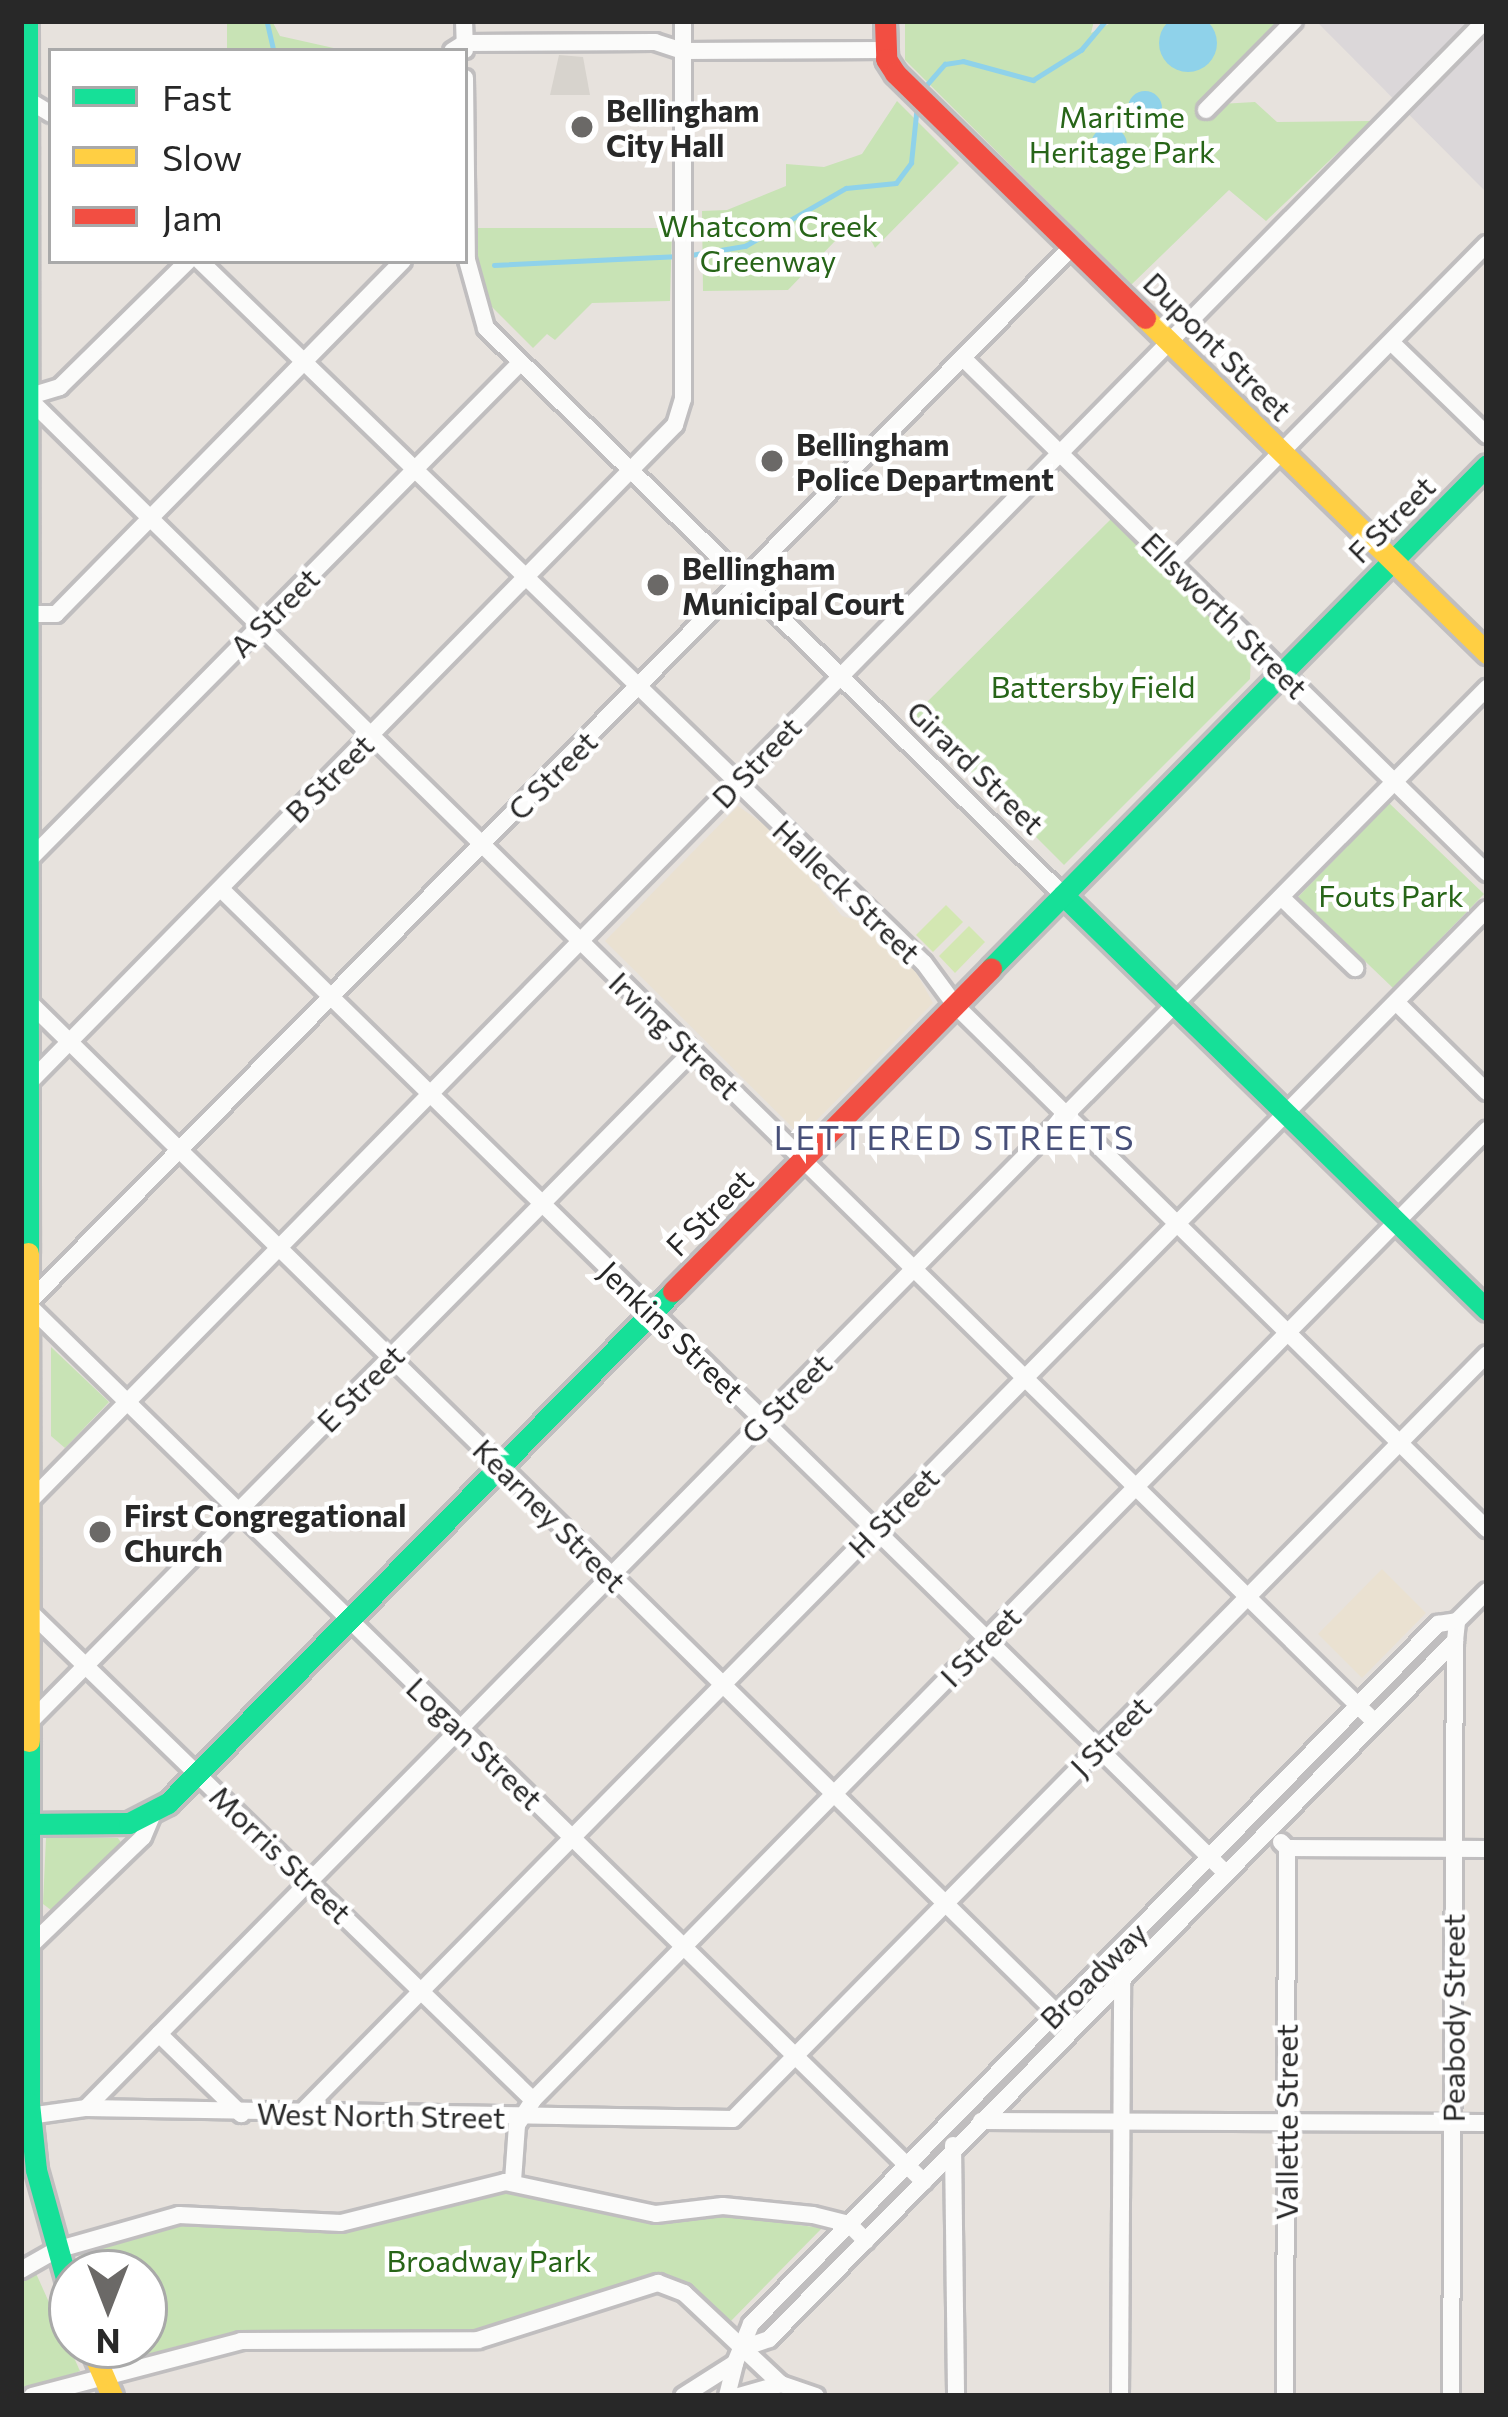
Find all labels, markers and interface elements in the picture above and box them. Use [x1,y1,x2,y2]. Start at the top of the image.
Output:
legend [48,48,468,264]
text: Fast [162,74,232,118]
place label: Bellingham City Hall [606,92,760,162]
park label: Maritime Heritage Park [1029,98,1215,168]
marker: Bellingham City Hall [569,114,595,140]
text: Slow [162,134,242,178]
text: Jam [162,194,223,238]
park label: Whatcom Creek Greenway [658,207,878,278]
street label: Dupont Street [1136,264,1300,428]
place label: Bellingham Police Department [796,426,1054,496]
marker: Bellingham Police Department [759,448,785,474]
street label: F Street [1340,468,1442,570]
street label: Ellsworth Street [1135,525,1315,705]
place label: Bellingham Municipal Court [682,550,905,620]
street label: A Street [222,560,326,664]
marker: Bellingham Municipal Court [645,572,671,598]
park label: Battersby Field [991,668,1195,704]
street label: Girard Street [900,693,1052,841]
street label: D Street [704,709,808,815]
street label: C Street [500,723,604,827]
street label: B Street [277,726,381,830]
street label: Halleck Street [766,812,928,970]
park label: Fouts Park [1318,877,1464,913]
street label: Irving Street [602,964,748,1106]
district label: LETTERED STREETS [774,1117,1136,1157]
street label: F Street [658,1161,760,1263]
street label: Jenkins Street [592,1253,752,1409]
street label: E Street [309,1337,411,1439]
street label: G Street [733,1345,839,1451]
street label: Kearney Street [466,1431,634,1599]
street label: H Street [840,1459,946,1565]
place label: First Congregational Church [124,1497,406,1568]
marker: First Congregational Church [87,1519,113,1545]
street label: I Street [932,1598,1028,1694]
street label: Logan Street [400,1669,550,1817]
street label: J Street [1062,1688,1158,1784]
street label: Morris Street [203,1778,359,1930]
street label: Broadway [1032,1914,1154,2036]
street label: Peabody Street [1435,1914,1471,2122]
street label: Vallette Street [1268,2024,1304,2220]
street label: West North Street [256,2095,506,2135]
park label: Broadway Park [387,2242,591,2278]
north arrow [48,2249,168,2369]
text: N [96,2322,120,2363]

